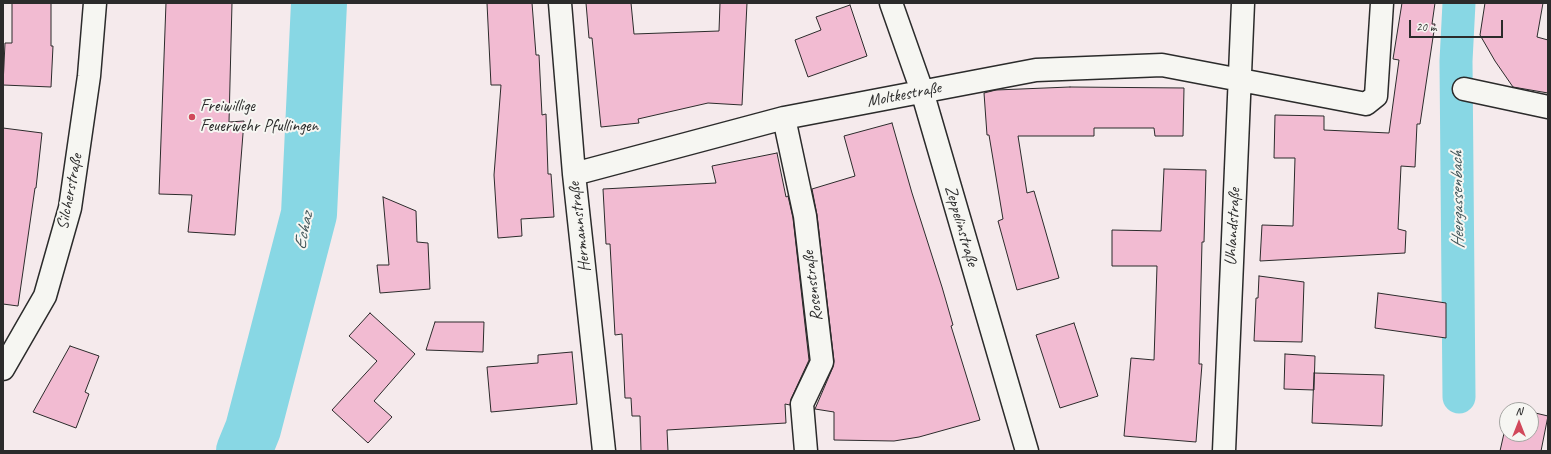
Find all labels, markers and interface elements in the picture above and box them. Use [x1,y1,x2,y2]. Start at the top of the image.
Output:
scale bar [1411,12,1505,38]
text: 20 m [1416,19,1436,35]
street label: Moltkestraße [865,78,943,112]
place label: Freiwillige Feuerwehr Pfullingen [200,97,318,137]
marker: Freiwillige Feuerwehr Pfullingen [187,112,197,122]
water label: Heergassenbach [1446,151,1470,249]
street label: Silcherstraße [53,152,87,232]
street label: Hermannstraße [564,181,596,273]
street label: Zeppelinstraße [940,183,982,269]
street label: Uhlandstraße [1221,188,1245,266]
water label: Echaz [290,210,318,252]
street label: Rosenstraße [799,250,827,322]
north arrow [1499,402,1539,442]
text: N [1516,404,1522,418]

